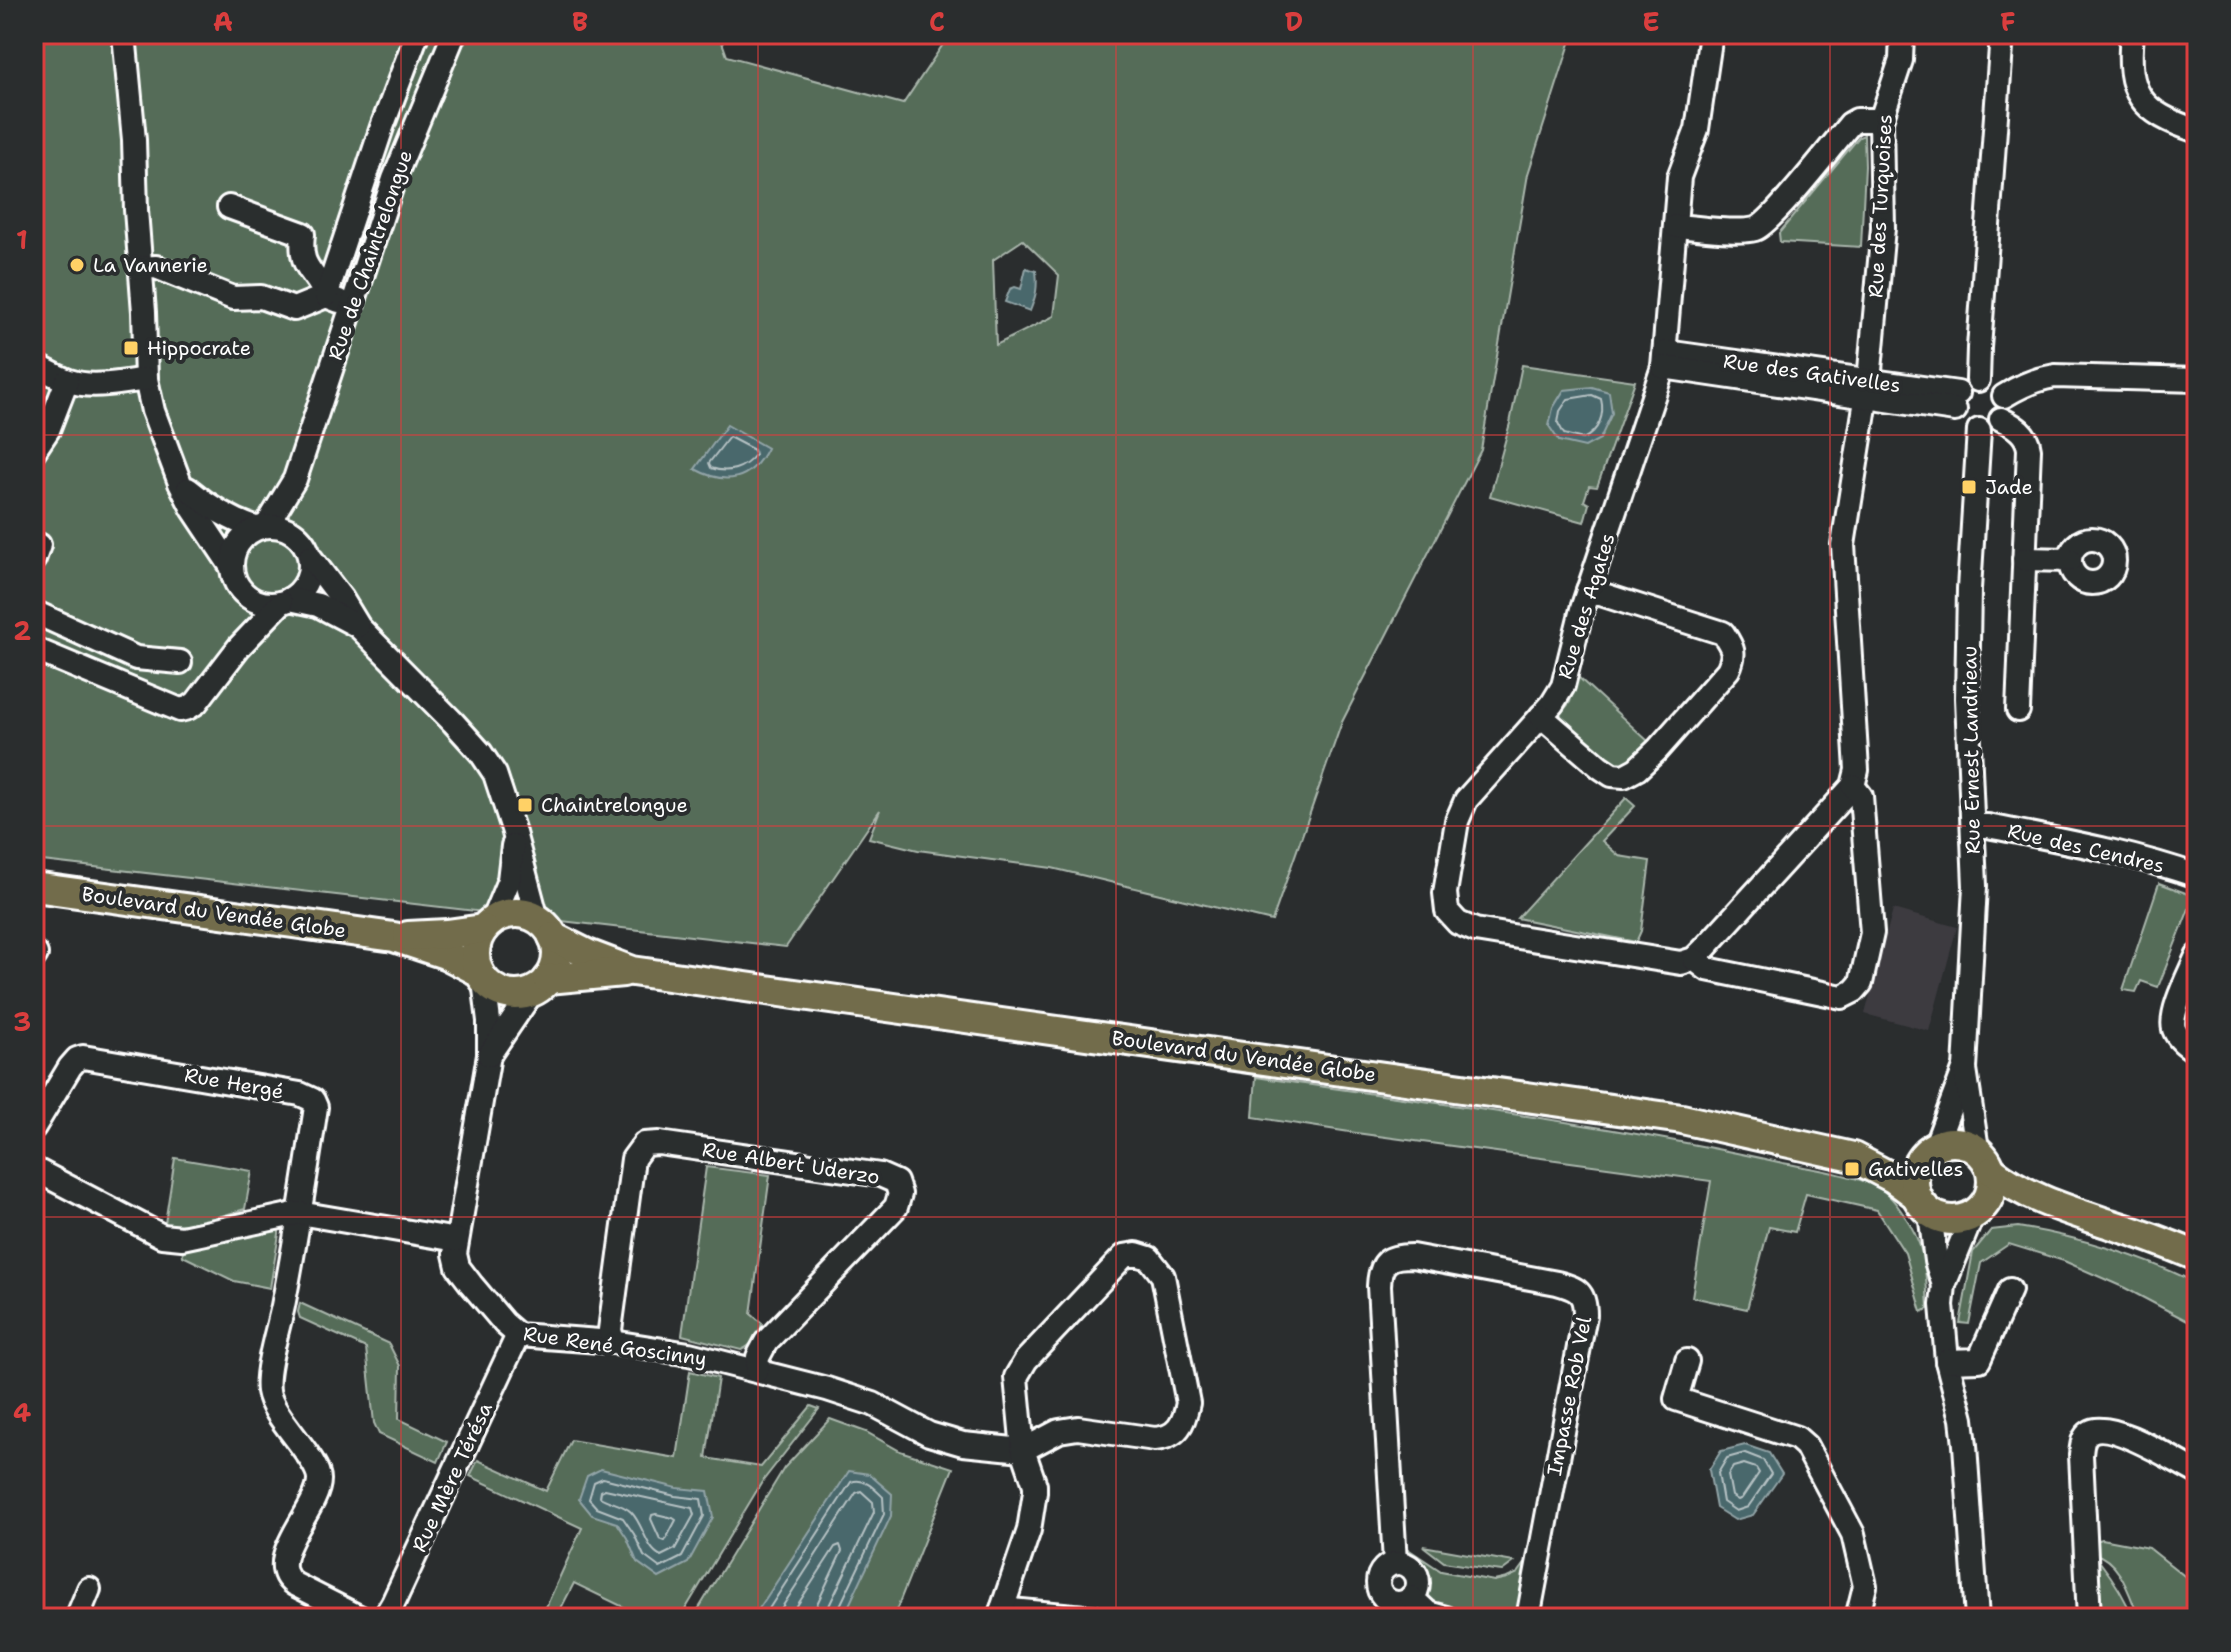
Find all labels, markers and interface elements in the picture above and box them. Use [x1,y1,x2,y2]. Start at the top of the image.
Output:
text: A [213,4,233,39]
text: B [572,4,588,39]
text: C [929,4,945,39]
text: D [1285,4,1303,39]
text: E [1642,4,1660,39]
text: F [2000,4,2016,39]
street label: Rue des Turquoises [1862,114,1898,298]
street label: Rue de Chaintrelongue [322,147,418,363]
text: 1 [16,222,28,257]
place label: La Vannerie [93,252,208,278]
marker: La Vannerie [68,256,86,274]
place label: Hippocrate [147,335,251,361]
marker: Hippocrate [122,339,140,357]
street label: Rue des Gativelles [1722,348,1902,398]
place label: Jade [1985,474,2033,500]
marker: Jade [1960,478,1978,496]
street label: Rue des Agates [1551,530,1621,682]
text: 2 [13,613,31,648]
street label: Rue Ernest Landrieau [1956,646,1986,854]
place label: Chaintrelongue [541,792,688,818]
marker: Chaintrelongue [516,796,534,814]
street label: Rue des Cendres [2005,817,2167,879]
street label: Boulevard du Vendée Globe [80,881,348,943]
text: 3 [13,1004,31,1039]
street label: Boulevard du Vendée Globe [1110,1025,1378,1087]
street label: Rue Hergé [182,1061,286,1105]
street label: Rue Albert Uderzo [700,1136,882,1190]
place label: Gativelles [1868,1156,1963,1182]
marker: Gativelles [1843,1160,1861,1178]
street label: Impasse Rob Vel [1541,1314,1597,1478]
street label: Rue René Goscinny [522,1320,708,1372]
text: 4 [13,1395,31,1430]
street label: Rue Mère Térésa [406,1398,498,1556]

